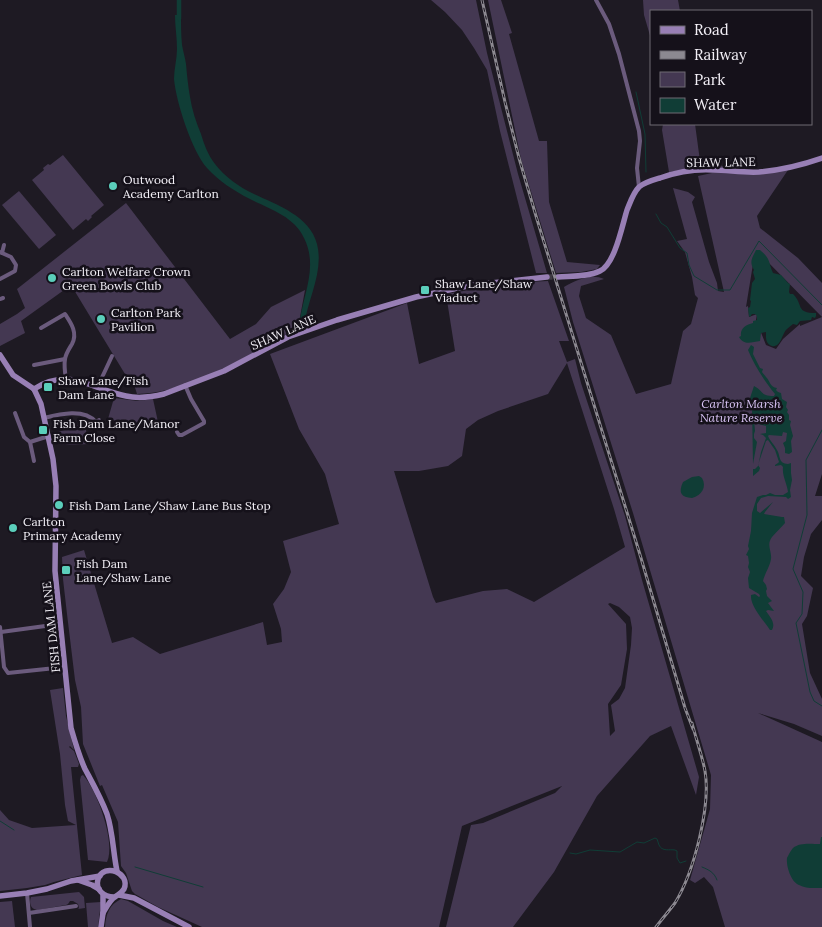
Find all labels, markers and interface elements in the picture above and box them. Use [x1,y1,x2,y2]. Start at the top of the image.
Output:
legend [650,10,812,125]
text: Road [694,20,729,39]
text: Railway [694,45,747,64]
text: Park [694,70,725,89]
text: Water [694,95,737,114]
street label: SHAW LANE [686,154,756,170]
place label: Outwood Academy Carlton [122,172,219,201]
marker: Outwood Academy Carlton [107,180,119,192]
place label: Carlton Welfare Crown Green Bowls Club [62,264,191,293]
marker: Carlton Welfare Crown Green Bowls Club [46,272,58,284]
place label: Shaw Lane/Shaw Viaduct [434,276,533,305]
marker: Shaw Lane/Shaw Viaduct [419,284,431,296]
place label: Carlton Park Pavilion [111,305,182,334]
street label: SHAW LANE [248,311,318,353]
marker: Carlton Park Pavilion [95,313,107,325]
place label: Shaw Lane/Fish Dam Lane [58,373,148,402]
marker: Shaw Lane/Fish Dam Lane [42,381,54,393]
park label: Carlton Marsh Nature Reserve [700,396,783,425]
place label: Fish Dam Lane/Manor Farm Close [53,416,180,445]
marker: Fish Dam Lane/Manor Farm Close [37,424,49,436]
place label: Fish Dam Lane/Shaw Lane Bus Stop [69,498,271,514]
marker: Fish Dam Lane/Shaw Lane Bus Stop [53,499,65,511]
place label: Carlton Primary Academy [23,514,122,543]
marker: Carlton Primary Academy [7,522,19,534]
place label: Fish Dam Lane/Shaw Lane [76,556,171,586]
marker: Fish Dam Lane/Shaw Lane [60,564,72,576]
street label: FISH DAM LANE [39,581,63,673]

